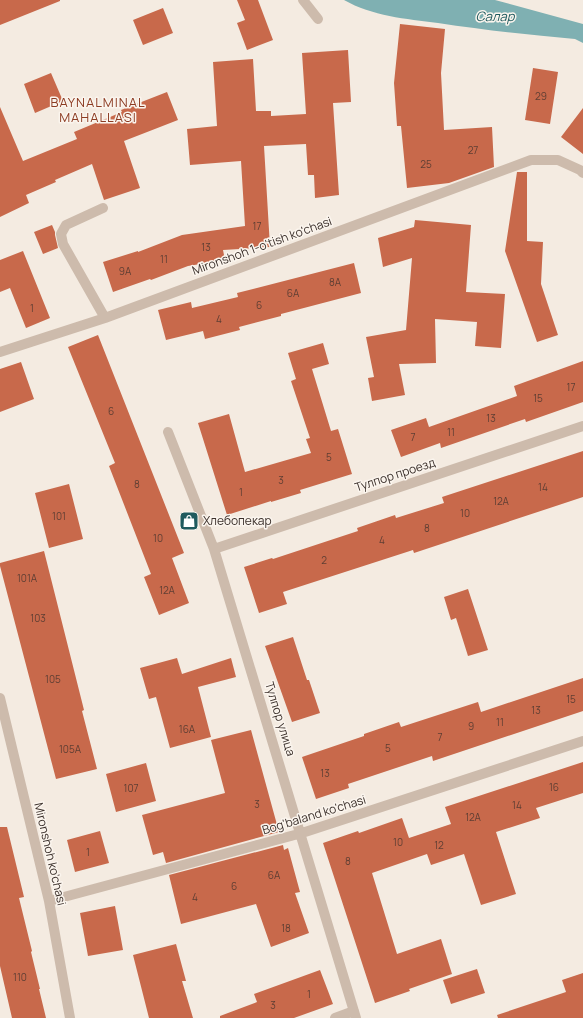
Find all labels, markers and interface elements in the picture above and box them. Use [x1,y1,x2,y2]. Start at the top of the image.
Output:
water label: Салар [476,7,516,25]
house number: 29 [535,89,547,103]
district label: BAYNALMINAL MAHALLASI [50,93,146,126]
house number: 27 [468,143,478,157]
house number: 25 [420,157,432,171]
street label: Mironshoh 1-o'tish ko'chasi [190,212,334,279]
house number: 17 [253,219,261,233]
house number: 13 [201,240,211,254]
house number: 11 [160,252,168,266]
house number: 9A [119,264,132,278]
house number: 8A [329,275,342,289]
house number: 6A [287,286,300,300]
house number: 6 [256,298,262,312]
house number: 1 [30,301,34,315]
house number: 4 [216,312,222,326]
house number: 17 [567,380,575,394]
house number: 15 [533,391,543,405]
house number: 6 [108,404,114,418]
house number: 13 [486,411,496,425]
house number: 11 [447,425,455,439]
house number: 7 [410,430,416,444]
house number: 5 [326,450,332,464]
street label: Тулпор проезд [352,453,437,496]
house number: 3 [278,473,284,487]
house number: 8 [134,477,140,491]
house number: 14 [538,480,548,494]
house number: 1 [239,485,243,499]
house number: 12A [493,494,510,508]
house number: 10 [460,506,470,520]
house number: 101 [52,509,66,523]
shop icon: Хлебопекар [178,510,200,532]
place label: Хлебопекар [203,512,272,529]
house number: 8 [424,521,430,535]
house number: 10 [153,531,163,545]
house number: 4 [379,533,385,547]
house number: 2 [321,553,327,567]
house number: 101A [17,571,38,585]
house number: 12A [159,583,176,597]
house number: 103 [30,611,46,625]
house number: 105 [45,672,61,686]
street label: Тулпор улица [261,680,300,758]
house number: 15 [566,692,576,706]
house number: 13 [531,703,541,717]
house number: 11 [496,715,504,729]
house number: 9 [468,719,474,733]
house number: 16A [179,722,196,736]
house number: 7 [437,730,443,744]
house number: 5 [385,741,391,755]
house number: 105A [59,742,82,756]
house number: 13 [320,766,330,780]
house number: 16 [549,780,559,794]
house number: 107 [123,781,139,795]
street label: Bog'baland ko'chasi [260,791,368,838]
house number: 3 [254,797,260,811]
house number: 14 [512,798,522,812]
street label: Mironshoh ko'chasi [30,801,71,907]
house number: 12A [465,810,482,824]
house number: 10 [393,835,403,849]
house number: 12 [434,838,444,852]
house number: 1 [86,845,90,859]
house number: 8 [345,854,351,868]
house number: 6A [268,868,281,882]
house number: 6 [231,879,237,893]
house number: 4 [192,890,198,904]
house number: 18 [281,921,291,935]
house number: 110 [13,970,27,984]
house number: 1 [307,987,311,1001]
house number: 3 [270,998,276,1012]

